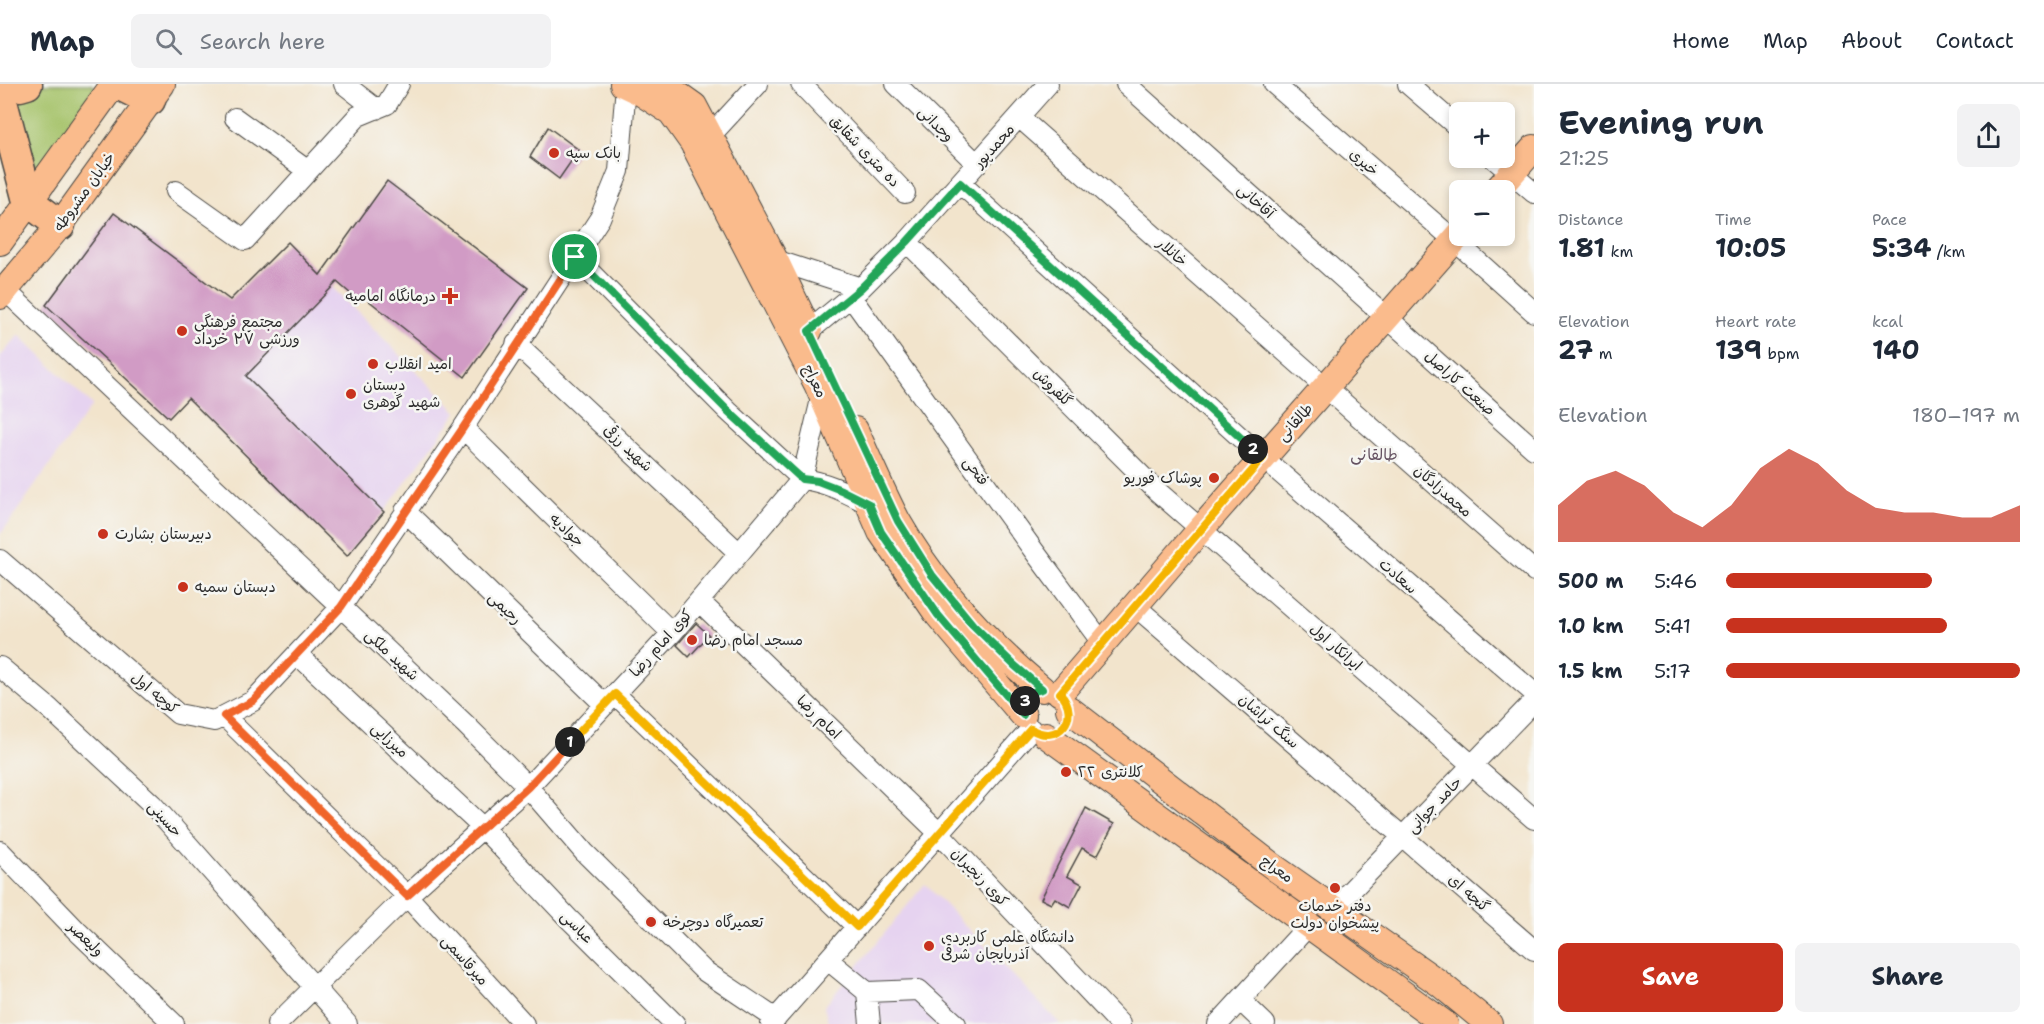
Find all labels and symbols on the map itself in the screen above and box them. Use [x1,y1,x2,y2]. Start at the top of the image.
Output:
street label: وجدانی [914,102,958,146]
street label: ده متری شقایق [826,111,904,191]
street label: محمدپور [968,120,1019,173]
place label: بانک سپه [566,143,621,163]
street label: خیری [1345,144,1383,180]
marker: بانک سپه [547,146,561,160]
street label: خیابان مشروطه [48,148,120,236]
street label: آقاخانی [1233,179,1280,224]
pin [549,231,600,282]
street label: خانلار [1152,233,1192,271]
place label: درمانگاه امامیه [345,286,436,306]
marker: درمانگاه امامیه [441,287,459,305]
place label: مجتمع فرهنگی ورزشی ۲۷ خرداد [194,312,300,349]
marker: مجتمع فرهنگی ورزشی ۲۷ خرداد [175,324,189,338]
street label: صنعت کاراصل [1421,346,1499,420]
place label: امید انقلاب [385,354,452,374]
marker: امید انقلاب [366,357,380,371]
street label: معراج [798,361,832,401]
street label: گلفروش [1029,363,1077,411]
place label: دبستان شهید گوهری [363,375,440,412]
marker: دبستان شهید گوهری [344,387,358,401]
street label: طالقانی [1273,399,1317,445]
street label: شهید رزقی [599,419,658,476]
pin: 2 [1238,434,1268,464]
district label: طالقانی [1350,444,1398,465]
street label: فتحی [959,453,993,489]
street label: محمدزادگان [1410,460,1476,522]
place label: پوشاک فوریو [1123,468,1202,488]
marker: پوشاک فوریو [1207,471,1221,485]
street label: جوادیه [545,509,589,551]
place label: دبیرستان بشارت [115,524,212,544]
marker: دبیرستان بشارت [96,527,110,541]
street label: سعادت [1375,554,1421,598]
place label: دبستان سمیه [195,577,276,597]
marker: دبستان سمیه [176,580,190,594]
street label: رحیمی [484,587,526,629]
street label: کوی امام رضا [625,605,698,682]
street label: ایرانکار اول [1306,619,1366,675]
street label: شهید ملکی [361,625,423,685]
place label: مسجد امام رضا [704,630,803,651]
marker: مسجد امام رضا [685,633,699,647]
street label: کوچه اول [127,667,183,719]
pin: 3 [1010,686,1040,716]
street label: سنگ تراشان [1234,689,1304,753]
street label: امام رضا [791,691,846,744]
street label: میرزایی [367,718,413,762]
pin: 1 [555,727,585,757]
place label: کلانتری ٢٢ [1078,762,1143,782]
marker: کلانتری ٢٢ [1059,765,1073,779]
street label: حامد جوانی [1402,772,1466,837]
street label: حسینی [143,797,187,841]
street label: کوی رنجبران [947,843,1013,911]
street label: معراج [1257,851,1297,887]
street label: گنجه ای [1444,869,1494,917]
marker: دفتر خدمات پیشخوان دولت [1328,881,1342,895]
place label: دفتر خدمات پیشخوان دولت [1291,896,1379,933]
street label: عباسی [556,906,598,948]
place label: تعمیرگاه دوچرخه [663,912,764,932]
marker: تعمیرگاه دوچرخه [644,915,658,929]
street label: ولیعصر [62,916,108,961]
place label: دانشگاه علمی کاربردی آذربایجان شرقی [941,927,1075,964]
street label: میرقاسمی [437,931,493,989]
marker: دانشگاه علمی کاربردی آذربایجان شرقی [922,939,936,953]

